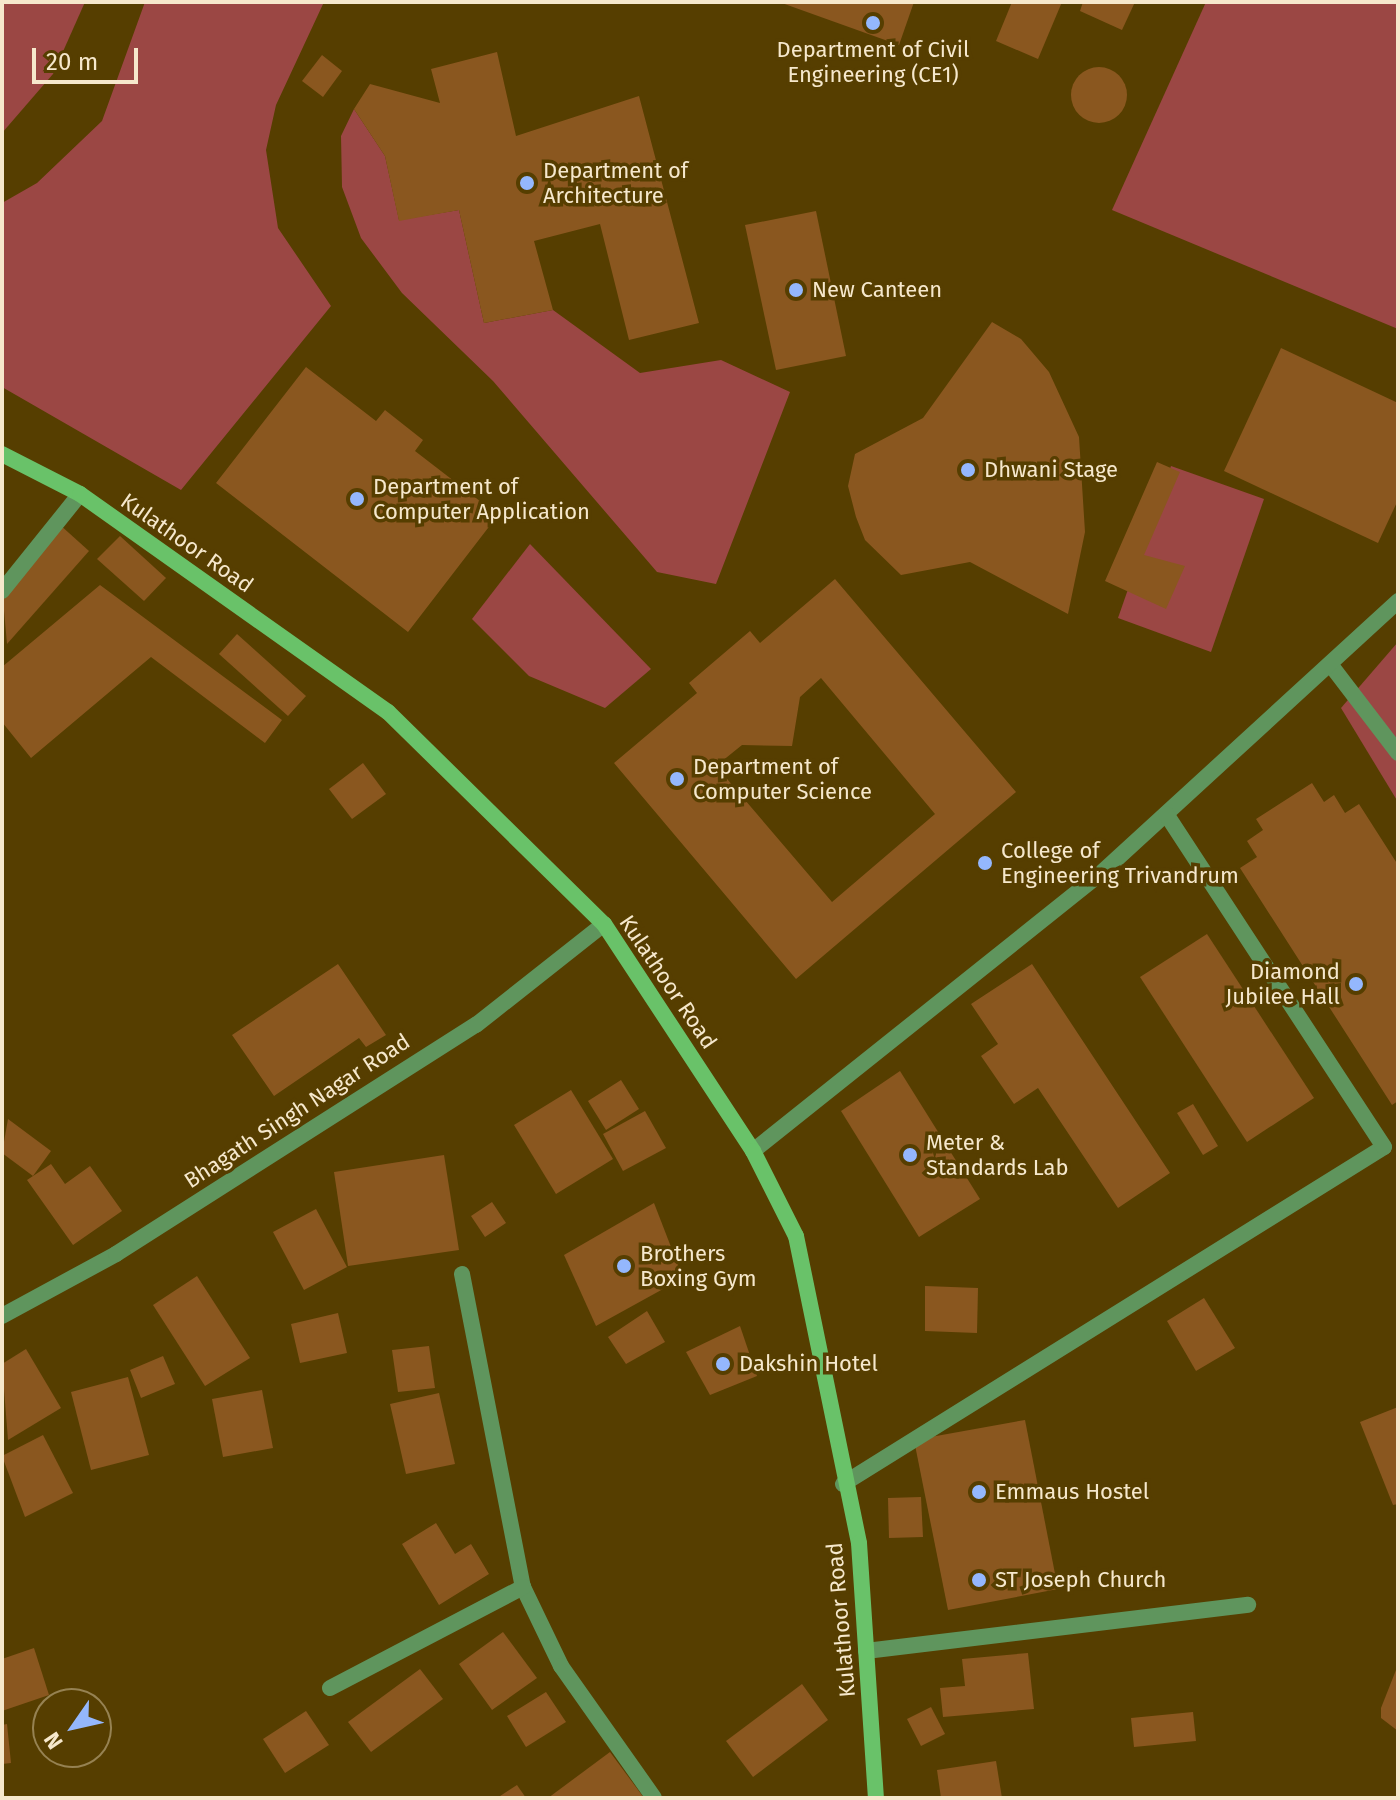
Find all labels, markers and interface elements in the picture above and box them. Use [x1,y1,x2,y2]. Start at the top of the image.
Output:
marker: Department of Civil Engineering (CE1) [864,14,882,32]
scale bar [36,32,142,82]
place label: Department of Civil Engineering (CE1) [777,36,969,88]
text: 20 m [46,48,98,76]
place label: Department of Architecture [543,157,688,208]
marker: Department of Architecture [518,174,536,192]
place label: New Canteen [812,277,942,303]
marker: New Canteen [787,281,805,299]
place label: Dhwani Stage [984,457,1118,483]
marker: Dhwani Stage [959,461,977,479]
place label: Department of Computer Application [373,473,590,524]
street label: Kulathoor Road [116,488,258,598]
marker: Department of Computer Application [348,490,366,508]
place label: Department of Computer Science [693,753,872,804]
marker: Department of Computer Science [668,770,686,788]
place label: College of Engineering Trivandrum [1001,837,1239,888]
marker: College of Engineering Trivandrum [976,854,994,872]
street label: Kulathoor Road [614,910,722,1054]
place label: Diamond Jubilee Hall [1225,958,1340,1010]
marker: Diamond Jubilee Hall [1347,975,1365,993]
street label: Bhagath Singh Nagar Road [179,1028,415,1194]
place label: Meter & Standards Lab [926,1129,1069,1180]
marker: Meter & Standards Lab [901,1146,919,1164]
place label: Brothers Boxing Gym [640,1240,757,1292]
marker: Brothers Boxing Gym [615,1257,633,1275]
place label: Dakshin Hotel [739,1351,878,1377]
marker: Dakshin Hotel [714,1355,732,1373]
place label: Emmaus Hostel [995,1479,1149,1505]
marker: Emmaus Hostel [970,1483,988,1501]
street label: Kulathoor Road [821,1541,861,1699]
place label: ST Joseph Church [995,1567,1166,1593]
marker: ST Joseph Church [970,1571,988,1589]
north arrow [32,1688,112,1768]
text: N [38,1727,69,1754]

